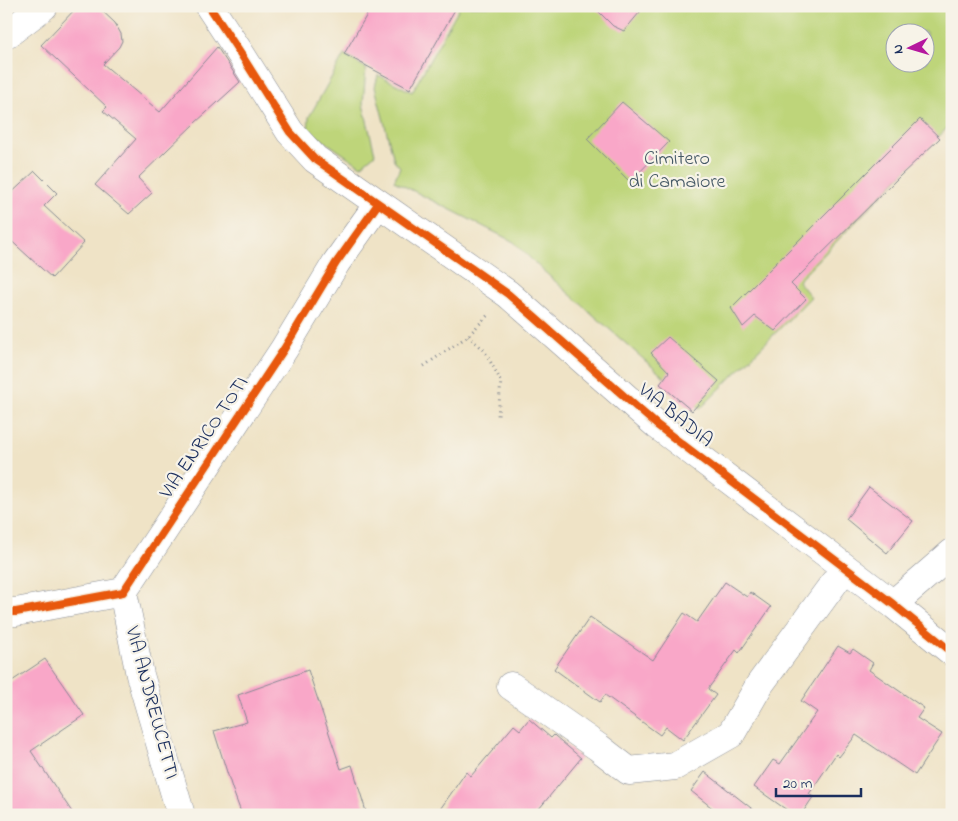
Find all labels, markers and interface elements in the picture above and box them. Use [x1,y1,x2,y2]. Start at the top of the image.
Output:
north arrow [886,22,936,72]
text: N [888,43,909,55]
park label: Cimitero di Camaiore [628,145,726,197]
street label: VIA ENRICO TOTI [153,371,257,506]
street label: VIA BADIA [631,376,719,455]
street label: VIA ANDREUCETTI [116,622,185,783]
scale bar [776,766,860,798]
text: 20 m [783,773,813,795]

